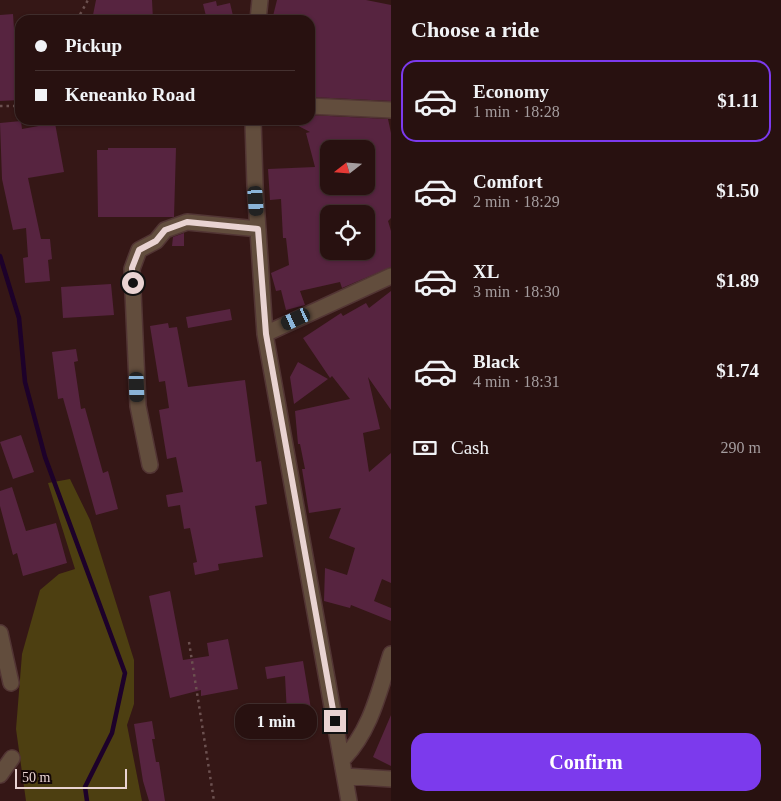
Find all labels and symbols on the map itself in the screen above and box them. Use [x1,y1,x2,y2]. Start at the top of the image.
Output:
north arrow [320,140,375,195]
car [247,186,264,216]
route start [122,272,144,294]
car [279,306,312,332]
car [128,372,145,402]
callout: 1 min [235,704,318,738]
route end [324,710,346,732]
scale bar [15,766,128,789]

